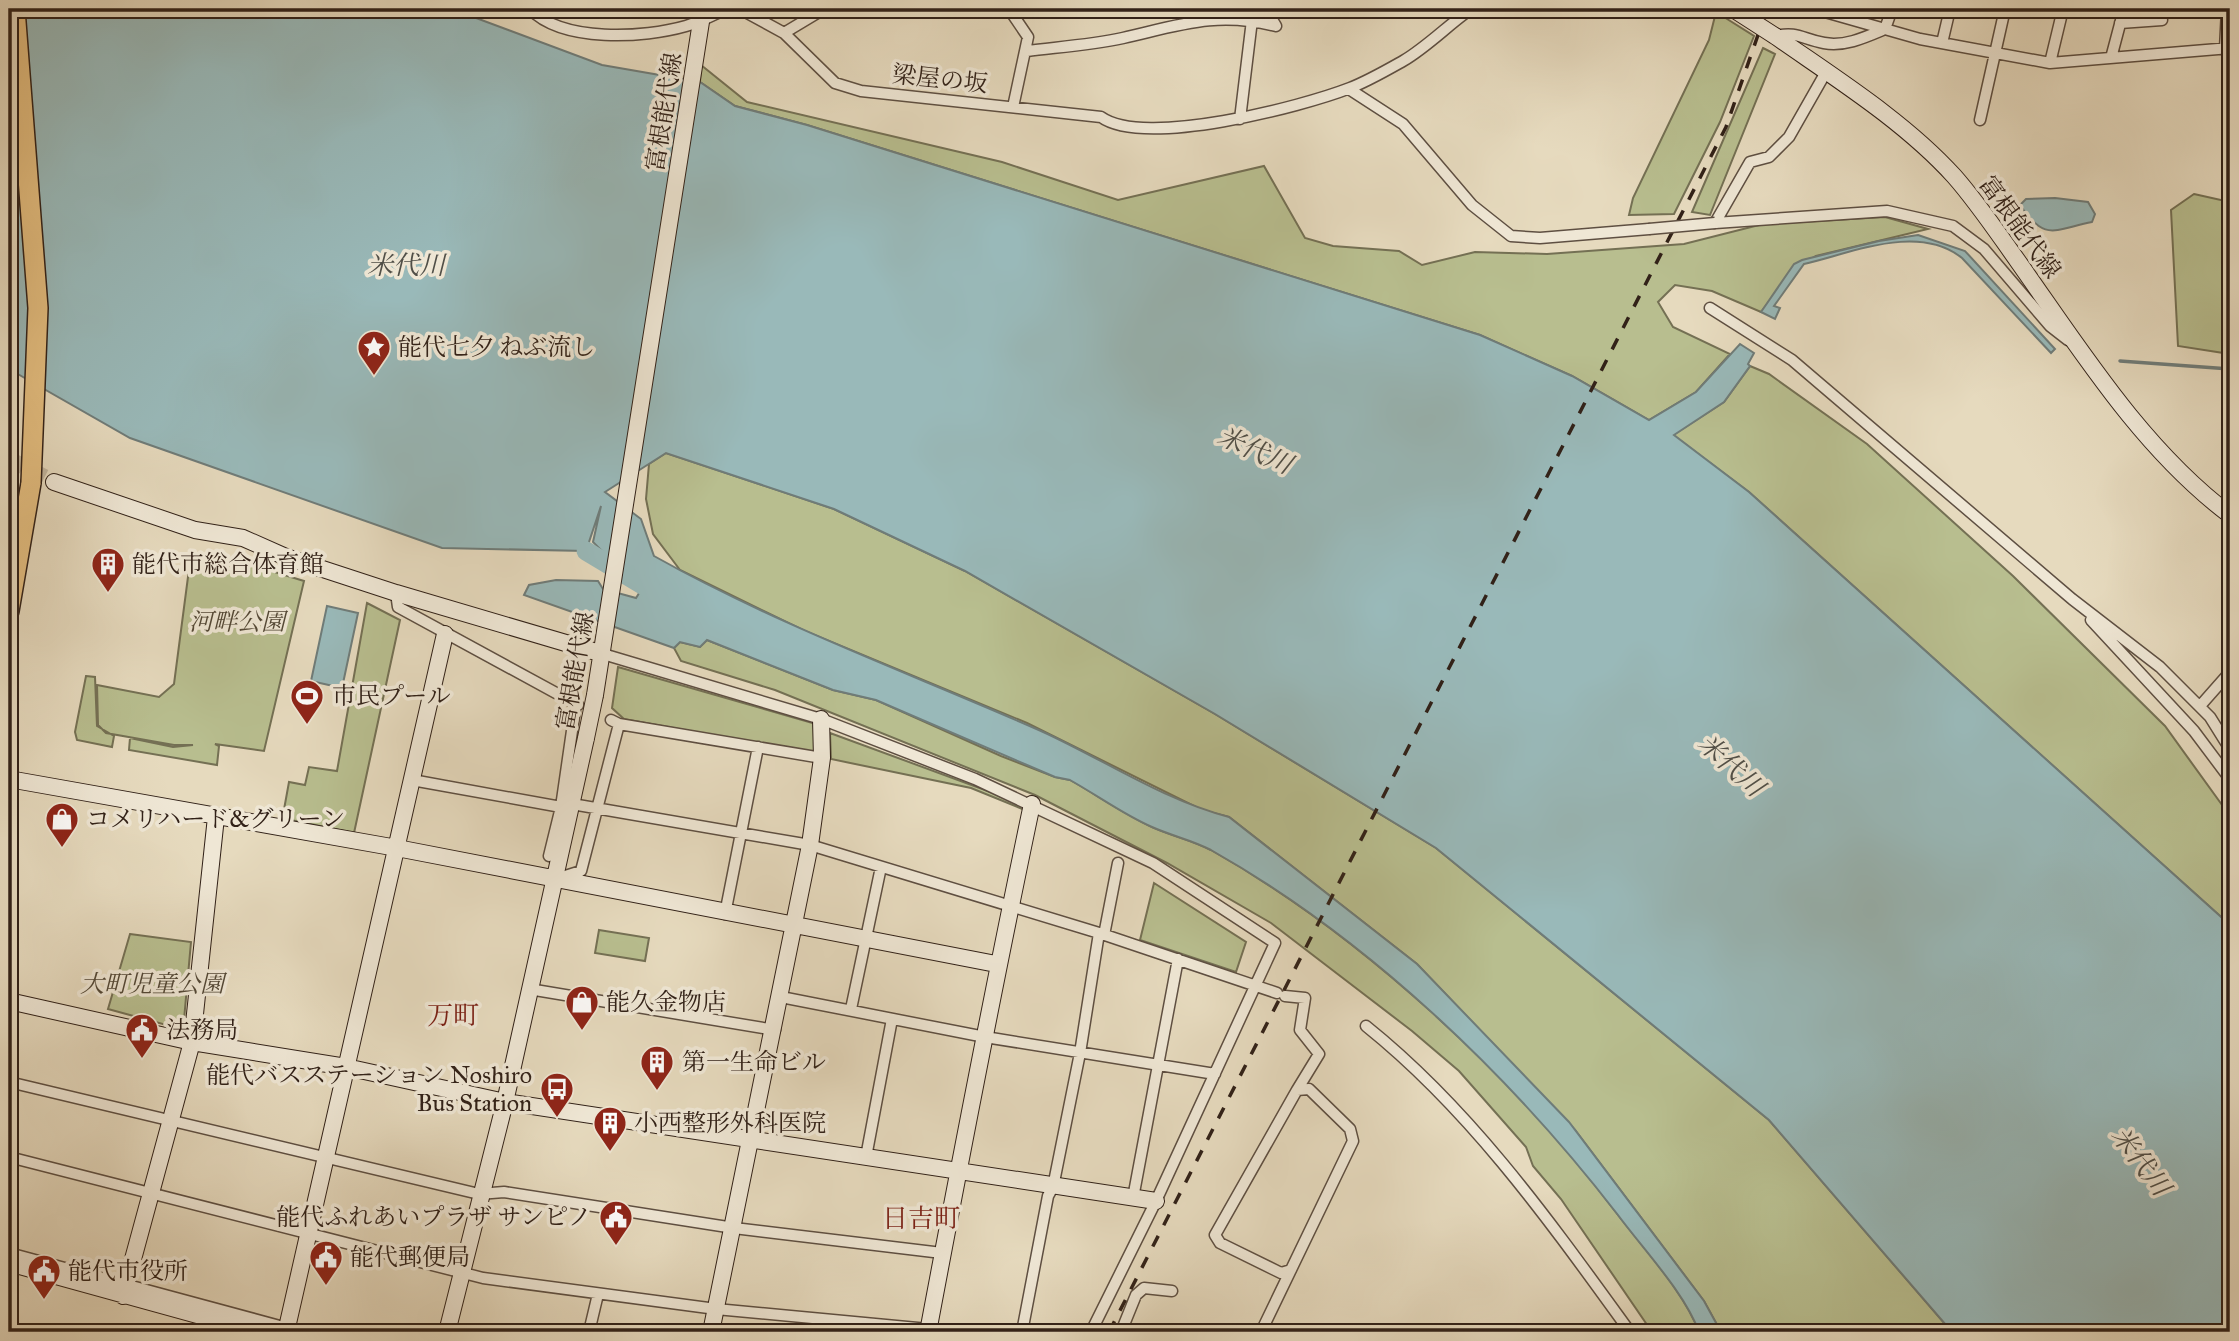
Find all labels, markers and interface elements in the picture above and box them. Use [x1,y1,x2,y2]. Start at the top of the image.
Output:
street label: 富根能代線 [640,50,688,174]
street label: 梁屋の坂 [891,59,989,99]
street label: 富根能代線 [1973,170,2067,284]
water label: 米代川 [367,249,448,281]
place icon: 能代七夕 ねぶ流し [355,328,393,377]
place label: 能代七夕 ねぶ流し [398,332,595,362]
water label: 米代川 [1213,420,1300,482]
building icon: 能代市総合体育館 [89,545,127,594]
place label: 能代市総合体育館 [132,549,324,579]
park label: 河畔公園 [189,607,289,637]
street label: 富根能代線 [550,609,600,733]
sports icon: 市民プール [288,677,326,726]
place label: 市民プール [332,681,451,711]
water label: 米代川 [1691,727,1773,805]
shop icon: コメリハード&グリーン [43,800,81,849]
place label: コメリハード&グリーン [86,804,345,834]
park label: 大町児童公園 [80,969,228,999]
shop icon: 能久金物店 [563,983,601,1032]
place label: 能久金物店 [606,987,726,1017]
district label: 万町 [427,999,479,1031]
public building icon: 法務局 [123,1011,161,1060]
place label: 法務局 [166,1015,238,1045]
building icon: 第一生命ビル [638,1043,676,1092]
place label: 第一生命ビル [682,1047,826,1077]
place label: 能代バスステーション Noshiro Bus Station [206,1060,532,1118]
bus stop icon: 能代バスステーション Noshiro Bus Station [538,1070,576,1119]
building icon: 小西整形外科医院 [591,1104,629,1153]
place label: 小西整形外科医院 [634,1108,826,1138]
water label: 米代川 [2105,1120,2179,1204]
public building icon: 能代ふれあいプラザ サンピノ [597,1198,635,1247]
place label: 能代ふれあいプラザ サンピノ [276,1202,592,1232]
district label: 日吉町 [882,1202,960,1234]
public building icon: 能代郵便局 [307,1238,345,1287]
place label: 能代郵便局 [350,1242,470,1272]
public building icon: 能代市役所 [25,1252,63,1301]
place label: 能代市役所 [68,1256,188,1286]

